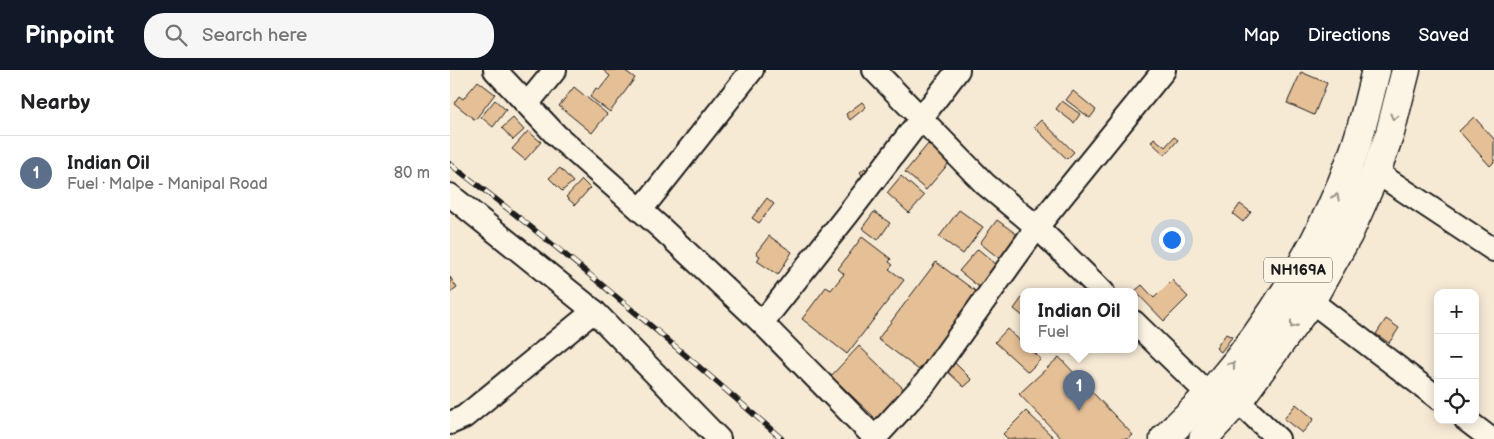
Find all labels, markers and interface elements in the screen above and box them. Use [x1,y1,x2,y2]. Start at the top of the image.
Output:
search box [144,13,494,58]
text: Pinpoint [25,21,114,50]
icon: search [162,21,190,49]
text: Search here [202,24,307,47]
text: Map [1244,25,1280,46]
text: Directions [1308,25,1390,46]
text: Saved [1418,25,1469,46]
text: Nearby [20,90,90,115]
one-way arrow [1389,113,1400,122]
text: Indian Oil [67,152,150,175]
text: 1 [33,164,39,183]
text: 80 m [394,164,430,183]
text: Fuel · Malpe - Manipal Road [67,175,268,194]
one-way arrow [1329,193,1340,202]
your location [1159,227,1185,253]
road number: NH169A [1264,258,1332,282]
popup [1020,288,1138,353]
map controls [1434,289,1479,424]
button: + [1434,289,1479,334]
text: Indian Oil [1038,300,1120,323]
one-way arrow [1290,319,1299,329]
text: Fuel [1038,323,1069,342]
button: − [1434,334,1479,379]
one-way arrow [1227,362,1235,371]
pin: 1 [1063,370,1095,411]
button: locate [1434,379,1479,424]

